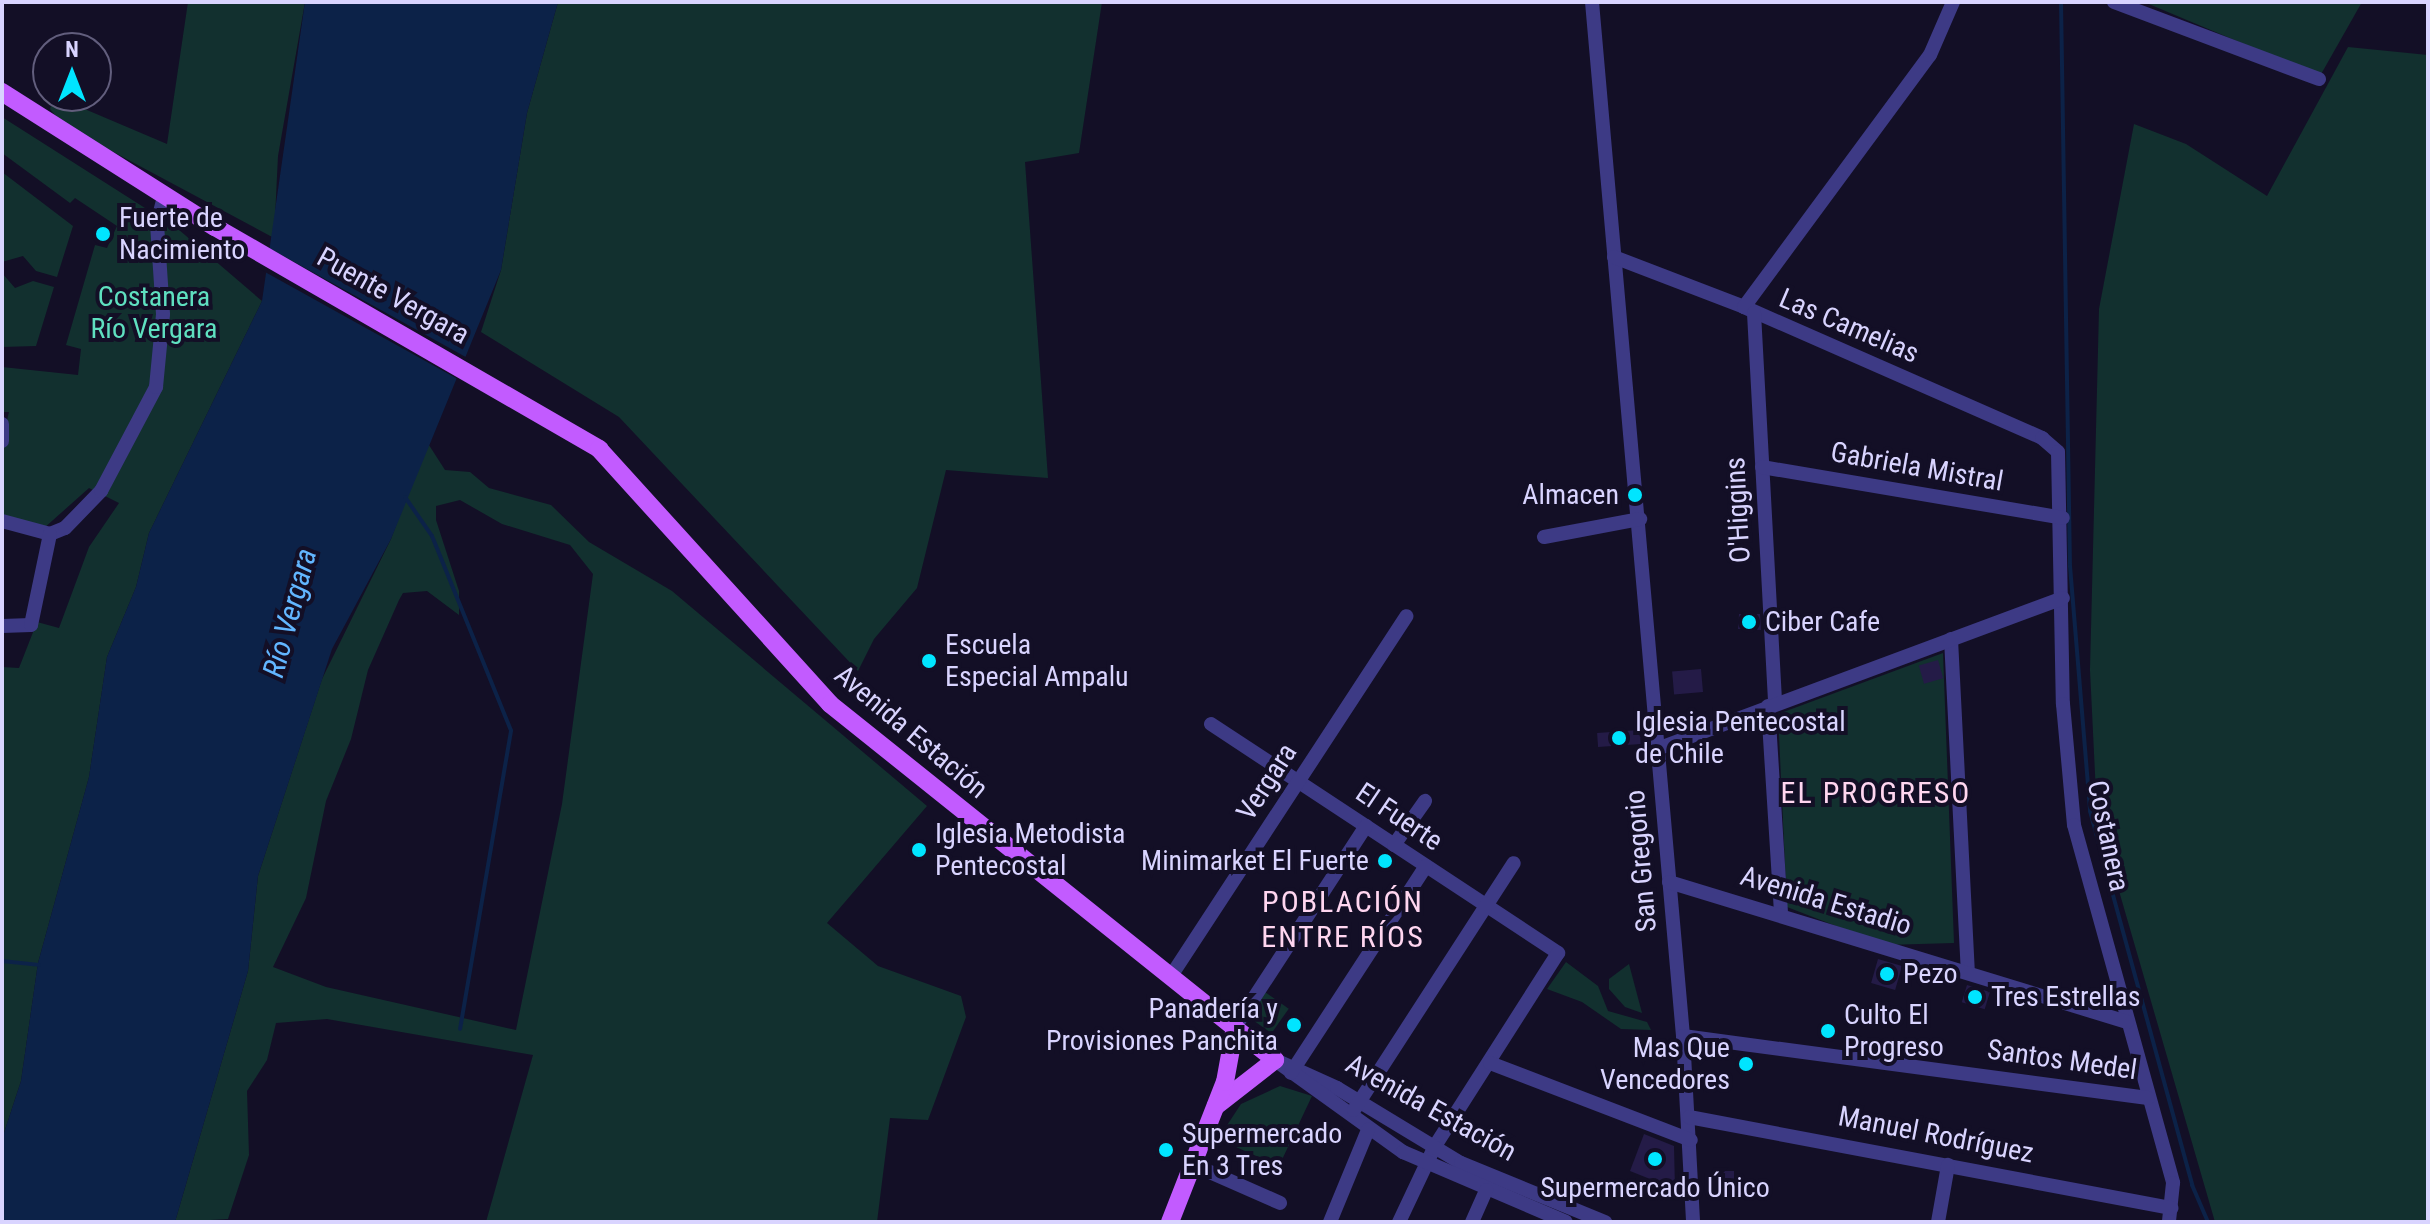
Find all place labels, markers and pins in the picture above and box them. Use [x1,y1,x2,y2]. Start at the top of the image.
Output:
place label: Fuerte de Nacimiento [119,201,245,267]
marker: Fuerte de Nacimiento [94,225,112,243]
place label: Almacen [1522,478,1619,512]
marker: Almacen [1626,486,1644,504]
place label: Ciber Cafe [1765,605,1880,639]
marker: Ciber Cafe [1740,613,1758,631]
place label: Escuela Especial Ampalu [945,628,1129,694]
marker: Escuela Especial Ampalu [920,652,938,670]
place label: Iglesia Pentecostal de Chile [1635,705,1846,771]
marker: Iglesia Pentecostal de Chile [1610,729,1628,747]
place label: Iglesia Metodista Pentecostal [935,817,1126,883]
marker: Iglesia Metodista Pentecostal [910,841,928,859]
place label: Minimarket El Fuerte [1141,844,1369,878]
marker: Minimarket El Fuerte [1376,852,1394,870]
place label: Pezo [1903,957,1958,991]
marker: Pezo [1878,965,1896,983]
place label: Tres Estrellas [1991,980,2141,1014]
marker: Tres Estrellas [1966,988,1984,1006]
place label: Panadería y Provisiones Panchita [1046,992,1278,1058]
place label: Culto El Progreso [1844,998,1944,1064]
marker: Panadería y Provisiones Panchita [1285,1016,1303,1034]
marker: Culto El Progreso [1819,1022,1837,1040]
place label: Mas Que Vencedores [1600,1031,1730,1097]
marker: Mas Que Vencedores [1737,1055,1755,1073]
place label: Supermercado En 3 Tres [1182,1117,1342,1183]
marker: Supermercado En 3 Tres [1157,1141,1175,1159]
marker: Supermercado Único [1646,1150,1664,1168]
place label: Supermercado Único [1540,1171,1770,1205]

